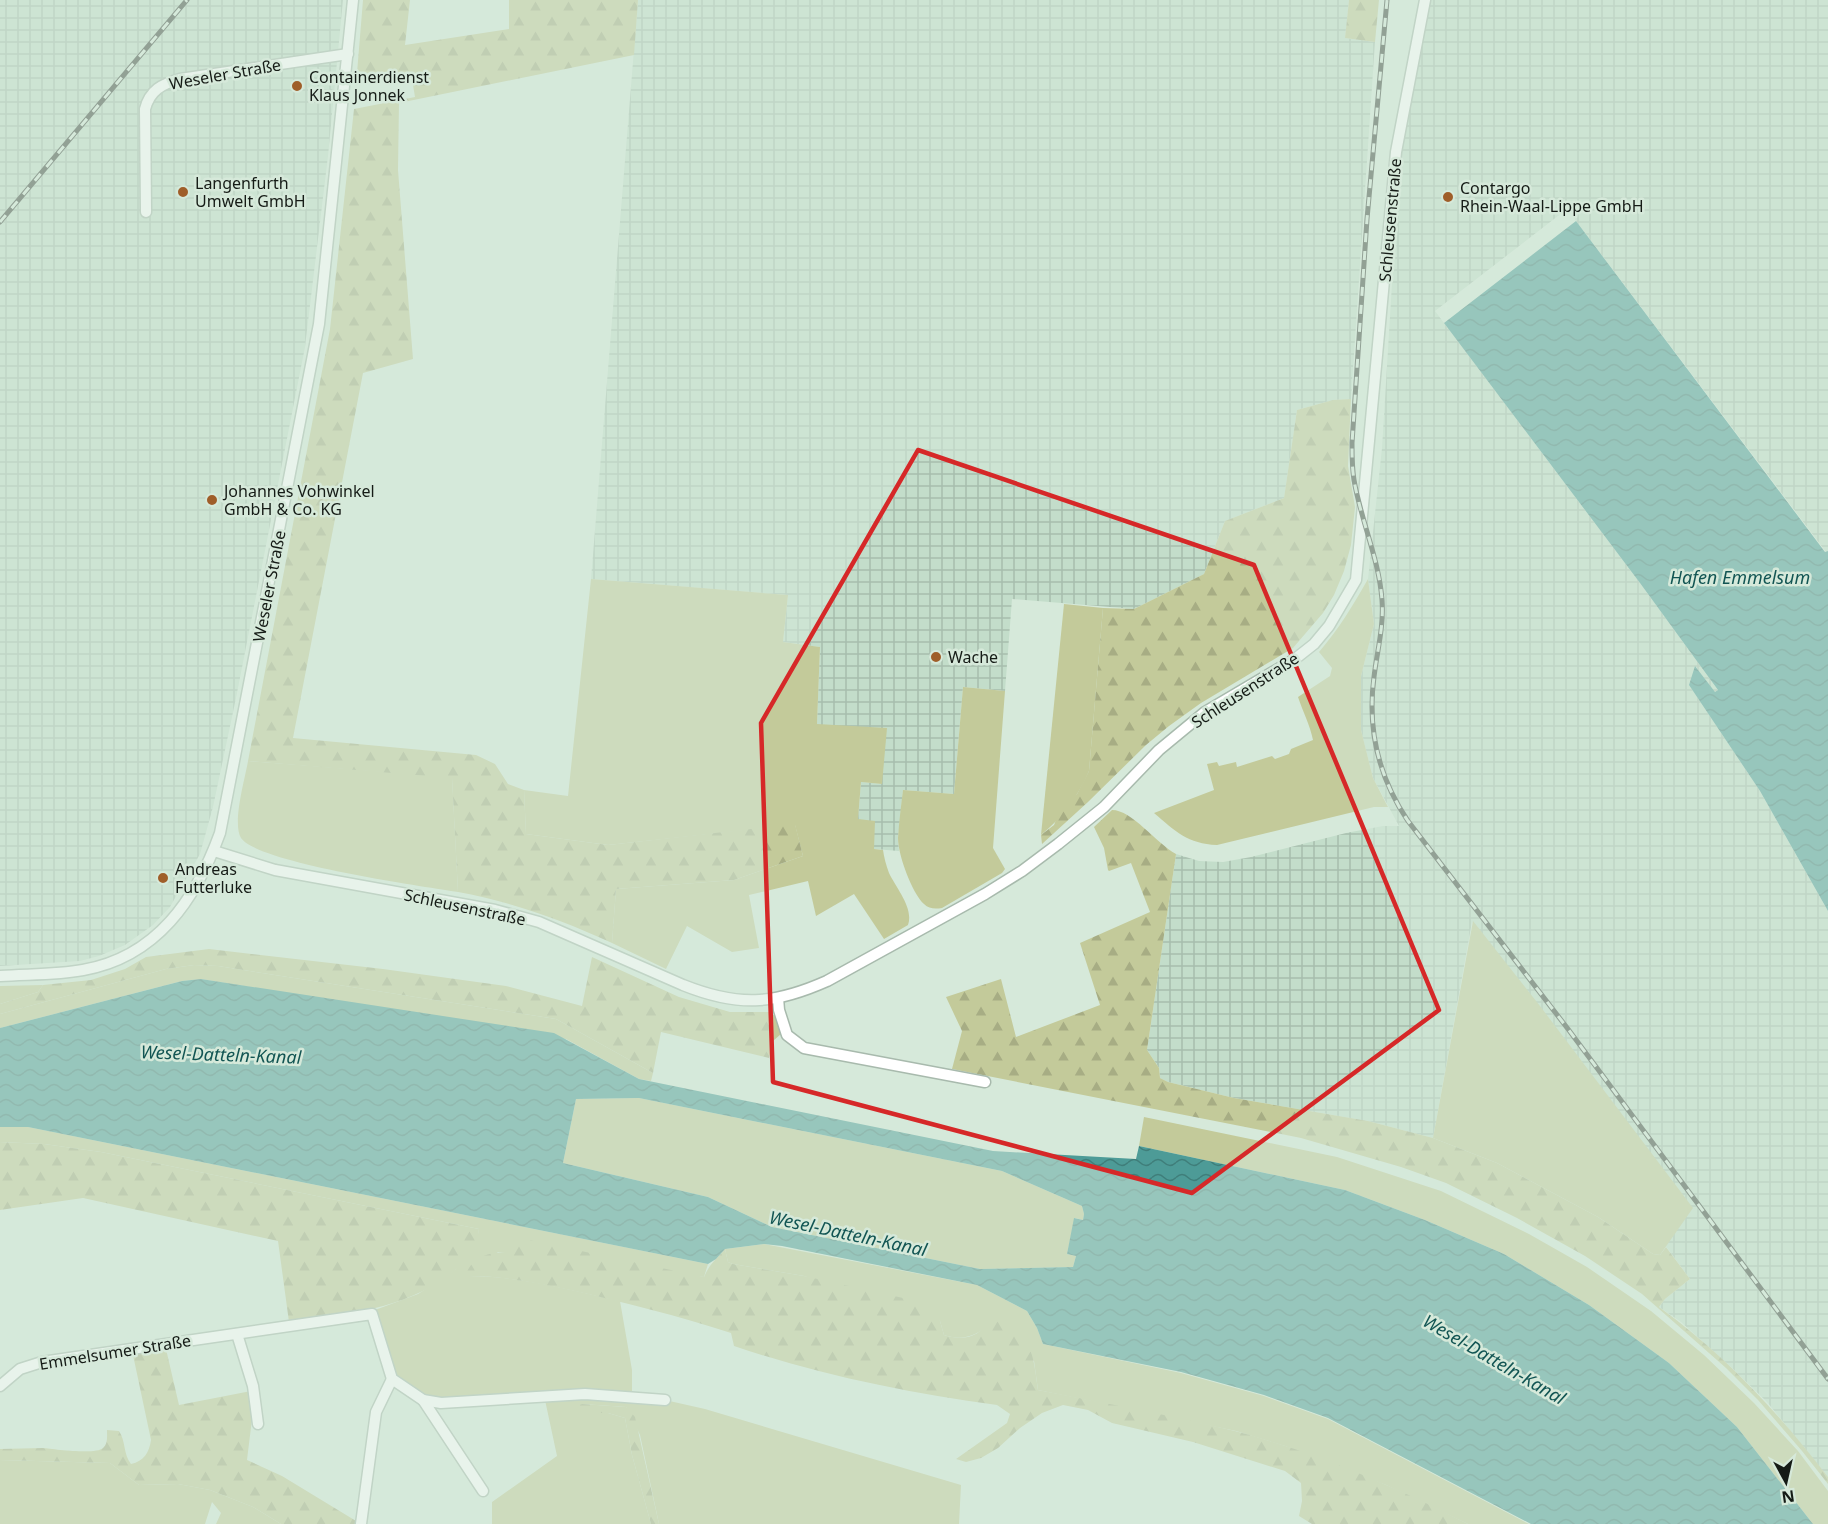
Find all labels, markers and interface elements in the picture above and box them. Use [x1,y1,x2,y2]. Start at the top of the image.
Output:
street label: Weseler Straße [167,53,283,95]
place label: Containerdienst Klaus Jonnek [309,66,429,106]
marker: Containerdienst Klaus Jonnek [290,79,304,93]
street label: Schleusenstraße [1374,157,1406,283]
place label: Langenfurth Umwelt GmbH [195,172,306,212]
place label: Contargo Rhein-Waal-Lippe GmbH [1460,177,1644,217]
marker: Langenfurth Umwelt GmbH [176,185,190,199]
marker: Contargo Rhein-Waal-Lippe GmbH [1441,190,1455,204]
place label: Johannes Vohwinkel GmbH & Co. KG [222,480,375,520]
marker: Johannes Vohwinkel GmbH & Co. KG [205,493,219,507]
street label: Weseler Straße [247,528,291,644]
water label: Hafen Emmelsum [1670,565,1810,589]
place label: Wache [948,646,998,668]
street label: Schleusenstraße [1187,647,1303,733]
marker: Wache [929,650,943,664]
place label: Andreas Futterluke [175,858,252,898]
marker: Andreas Futterluke [156,871,170,885]
street label: Schleusenstraße [402,883,528,931]
water label: Wesel-Datteln-Kanal [140,1039,302,1069]
water label: Wesel-Datteln-Kanal [767,1205,930,1262]
water label: Wesel-Datteln-Kanal [1419,1309,1570,1410]
street label: Emmelsumer Straße [38,1329,192,1375]
north arrow [1756,1452,1816,1512]
text: N [1780,1485,1796,1509]

